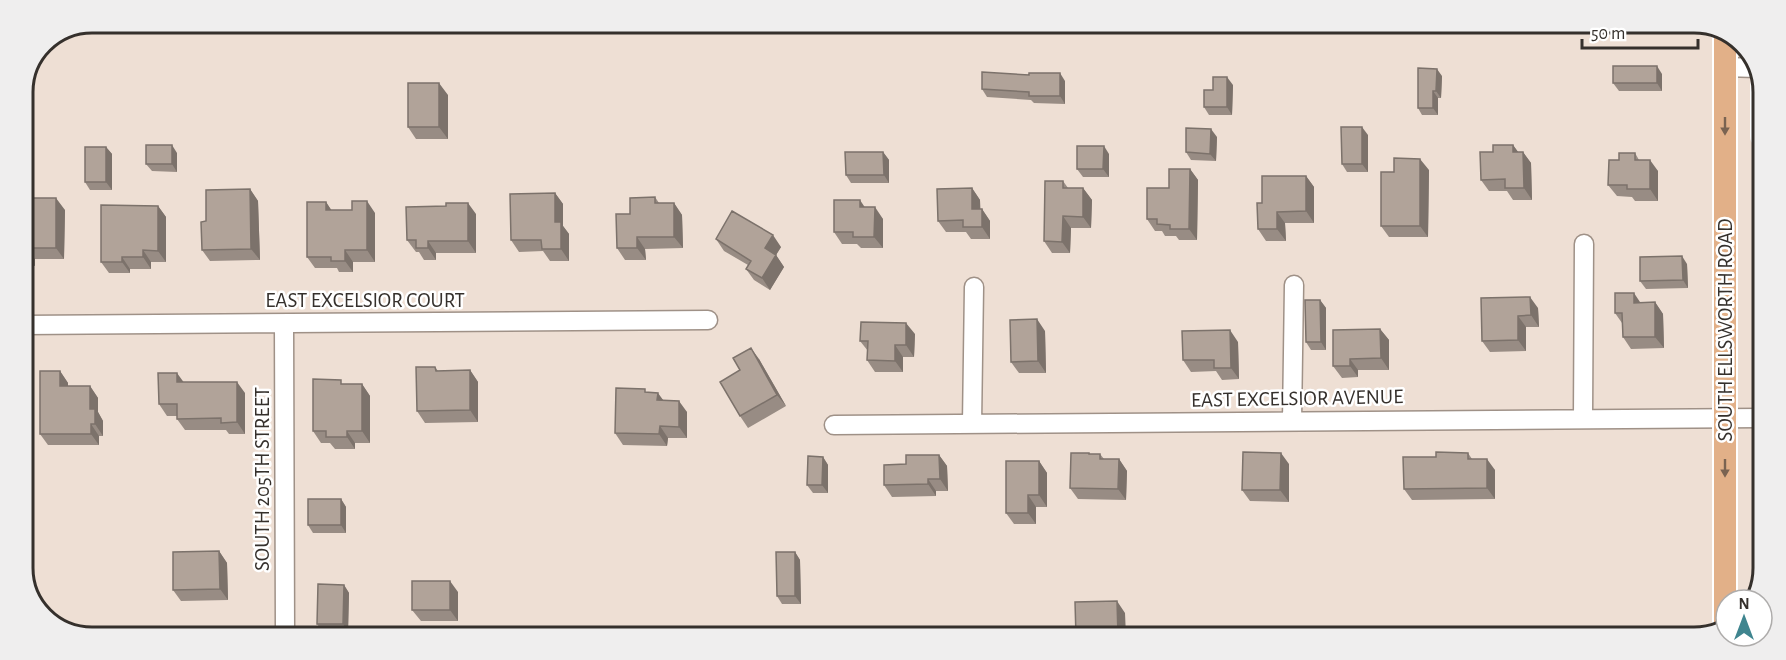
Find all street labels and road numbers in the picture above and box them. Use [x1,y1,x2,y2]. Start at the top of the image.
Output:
street label: SOUTH ELLSWORTH ROAD [1715,219,1736,441]
street label: EAST EXCELSIOR COURT [265,290,465,311]
street label: EAST EXCELSIOR AVENUE [1191,386,1403,411]
street label: SOUTH 205TH STREET [252,387,273,571]

